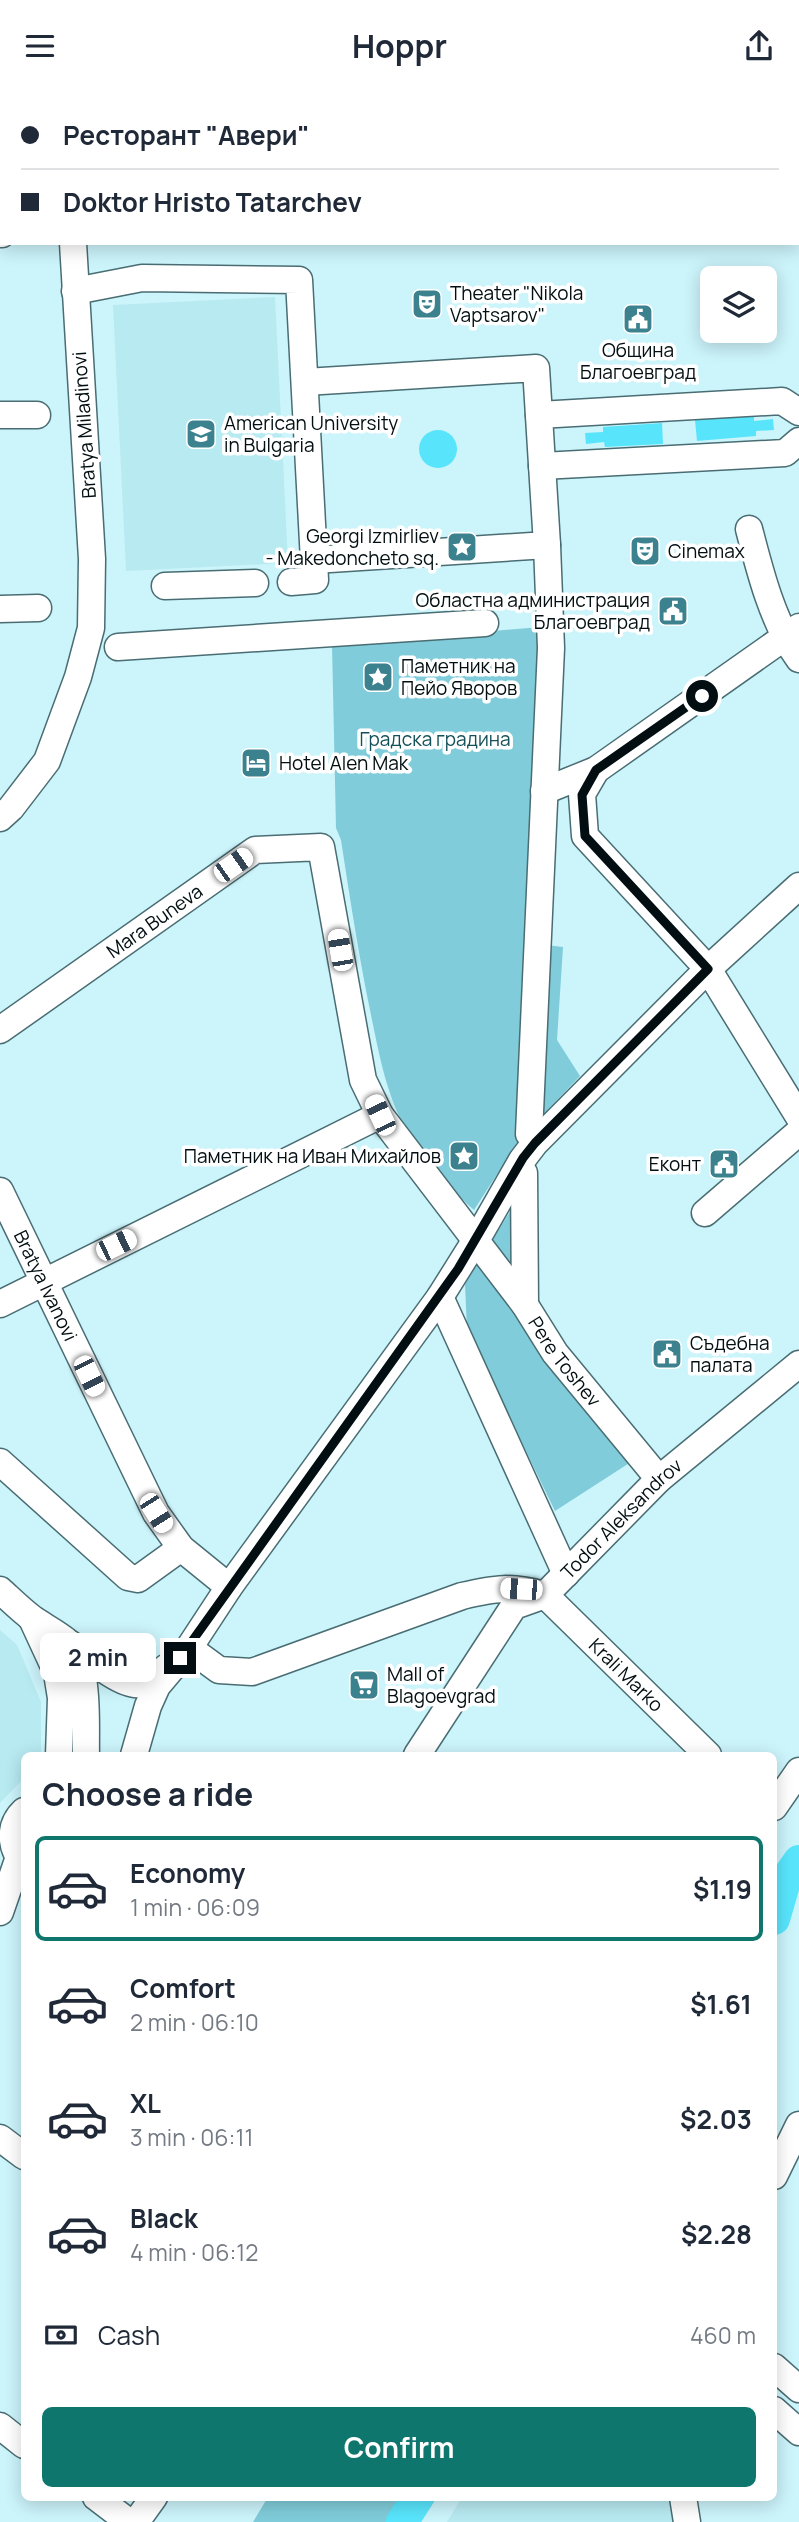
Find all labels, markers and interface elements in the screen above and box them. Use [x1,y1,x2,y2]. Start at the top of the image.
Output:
text: Hoppr [352,24,447,68]
icon: menu [21,27,59,65]
icon: share [740,27,778,65]
text: Ресторант "Авери" [63,117,310,153]
text: Doktor Hristo Tatarchev [63,184,362,220]
map controls [700,266,777,343]
button: layers [700,266,777,343]
place label: Theater "Nikola Vaptsarov" [450,280,583,328]
theatre icon: Theater "Nikola Vaptsarov" [410,287,444,321]
public building icon: Община Благоевград [621,302,655,336]
place label: Община Благоевград [580,337,696,385]
street label: Bratya Miladinovi [66,351,102,499]
place label: American University in Bulgaria [224,410,398,458]
school or university icon: American University in Bulgaria [184,417,218,451]
place label: Georgi Izmirliev - Makedoncheto sq. [265,523,439,571]
place icon: Georgi Izmirliev - Makedoncheto sq. [445,530,479,564]
theatre icon: Cinemax [628,534,662,568]
place label: Cinemax [668,538,745,564]
place label: Областна администрация Благоевград [416,587,650,635]
public building icon: Областна администрация Благоевград [656,594,690,628]
place label: Паметник на Пейо Яворов [401,653,517,701]
place icon: Паметник на Пейо Яворов [361,660,395,694]
route start [686,680,718,712]
park label: Градска градина [359,726,511,752]
hotel icon: Hotel Alen Mak [239,746,273,780]
place label: Hotel Alen Mak [279,750,409,776]
car [210,844,257,886]
street label: Mara Buneva [101,878,208,964]
car [327,927,354,973]
car [362,1092,399,1138]
place icon: Паметник на Иван Михайлов [447,1139,481,1173]
place label: Паметник на Иван Михайлов [184,1143,441,1169]
public building icon: Еконт [707,1147,741,1181]
place label: Еконт [649,1151,701,1177]
street label: Bratya Ivanovi [8,1226,84,1345]
car [93,1226,140,1264]
street label: Pere Toshev [522,1311,607,1412]
place label: Съдебна палата [690,1330,770,1378]
public building icon: Съдебна палата [650,1337,684,1371]
car [71,1353,108,1399]
street label: Todor Aleksandrov [555,1452,688,1585]
car [136,1490,177,1536]
car [500,1577,543,1601]
street label: Krali Marko [583,1632,669,1717]
callout: 2 min [40,1633,156,1683]
text: 2 min [68,1641,128,1673]
route end [164,1642,196,1674]
place label: Mall of Blagoevgrad [387,1661,496,1709]
supermarket icon: Mall of Blagoevgrad [347,1668,381,1702]
text: Choose a ride [42,1772,253,1816]
text: Economy [130,1855,245,1891]
icon: car [46,1857,109,1920]
text: $1.19 [693,1871,752,1907]
text: 1 min · 06:09 [130,1891,260,1923]
text: Comfort [130,1970,236,2006]
icon: car [46,1972,109,2035]
text: $1.61 [690,1986,752,2022]
text: 2 min · 06:10 [130,2006,259,2038]
text: XL [130,2085,161,2121]
icon: car [46,2087,109,2150]
text: $2.03 [680,2101,752,2137]
text: 3 min · 06:11 [130,2121,253,2153]
text: Black [130,2200,198,2236]
icon: car [46,2202,109,2265]
text: $2.28 [681,2216,752,2252]
text: 4 min · 06:12 [130,2236,258,2268]
icon: cash [42,2316,80,2354]
text: Cash [98,2317,160,2353]
text: 460 m [690,2319,756,2351]
button: Confirm [42,2407,756,2487]

